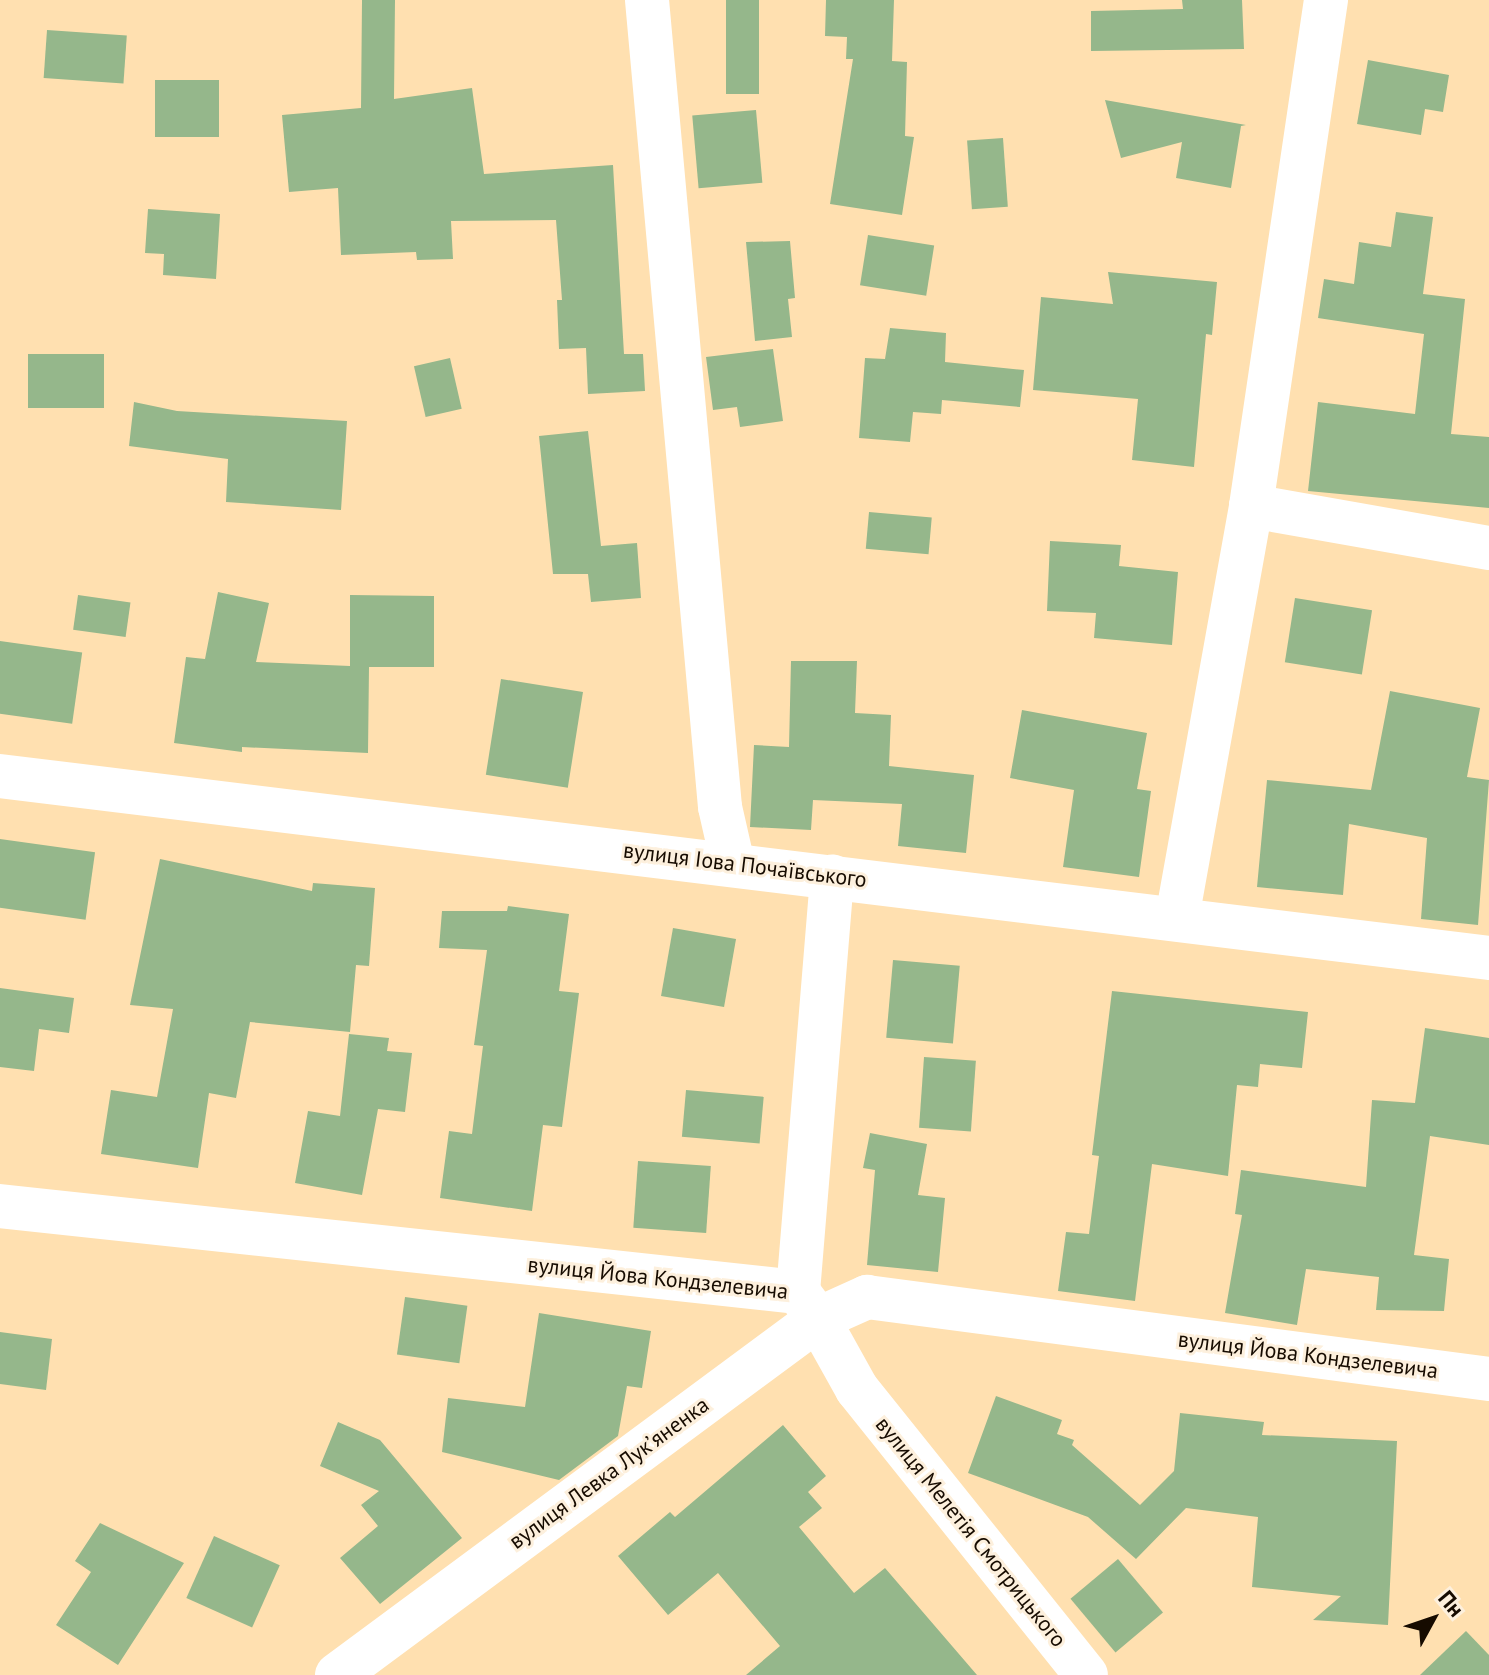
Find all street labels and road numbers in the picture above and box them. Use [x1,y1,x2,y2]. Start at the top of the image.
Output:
street label: вулиця Іова Почаївського [622,837,868,893]
street label: вулиця Йова Кондзелевича [526,1251,790,1305]
street label: вулиця Йова Кондзелевича [1176,1326,1440,1384]
street label: вулиця Левка Лукʼяненка [504,1391,714,1555]
street label: вулиця Мелетія Смотрицького [870,1412,1072,1652]

